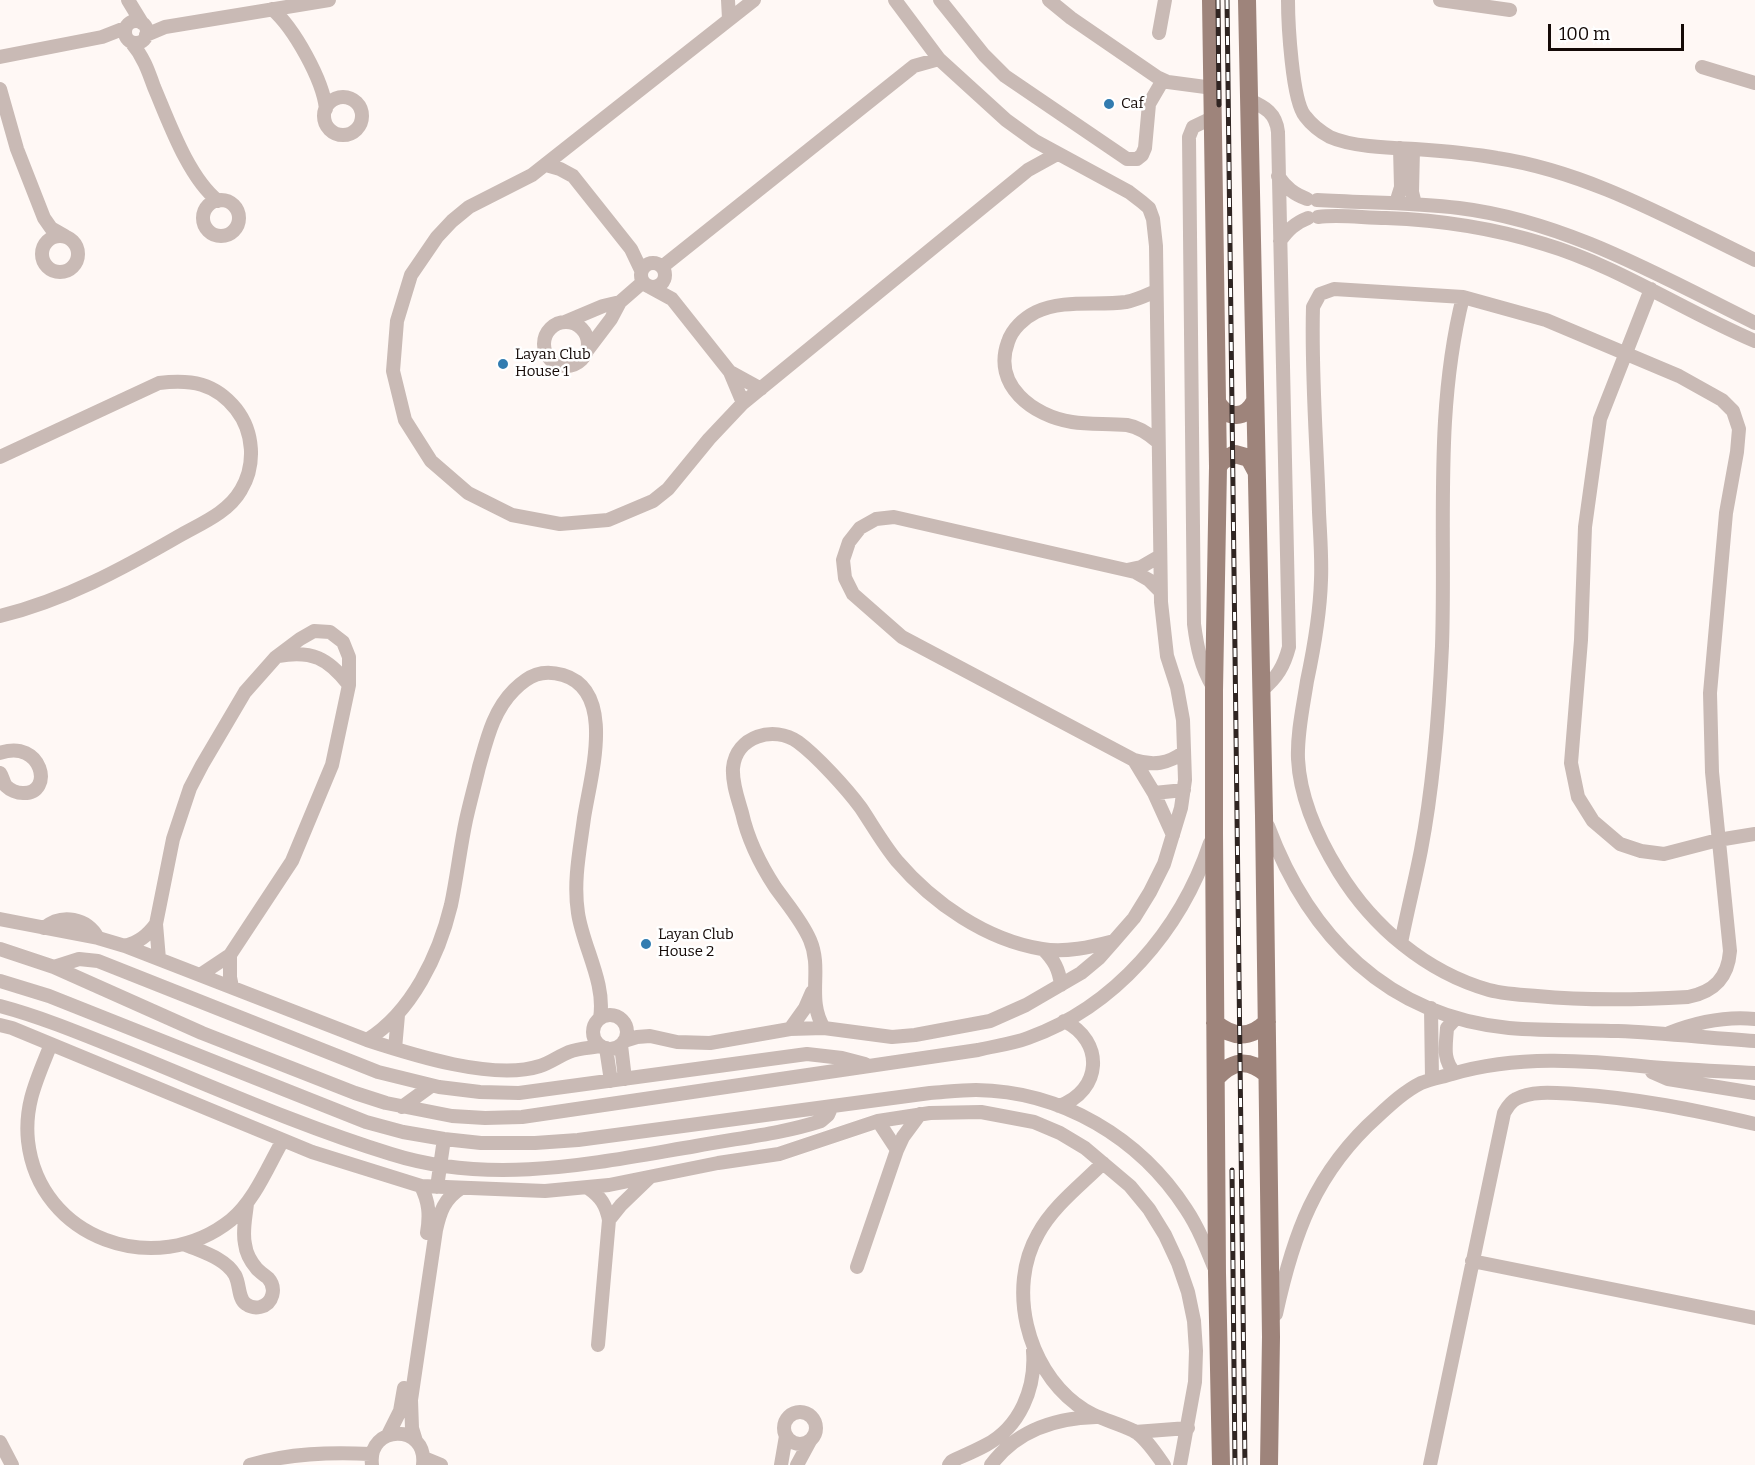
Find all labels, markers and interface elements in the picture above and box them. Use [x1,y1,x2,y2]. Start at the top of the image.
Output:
scale bar [1551,12,1688,50]
text: 100 m [1559,23,1610,45]
place label: Caf [1121,95,1144,113]
marker: Caf [1102,97,1116,111]
place label: Layan Club House 1 [515,346,591,381]
marker: Layan Club House 1 [496,357,510,371]
place label: Layan Club House 2 [658,926,734,961]
marker: Layan Club House 2 [639,937,653,951]

